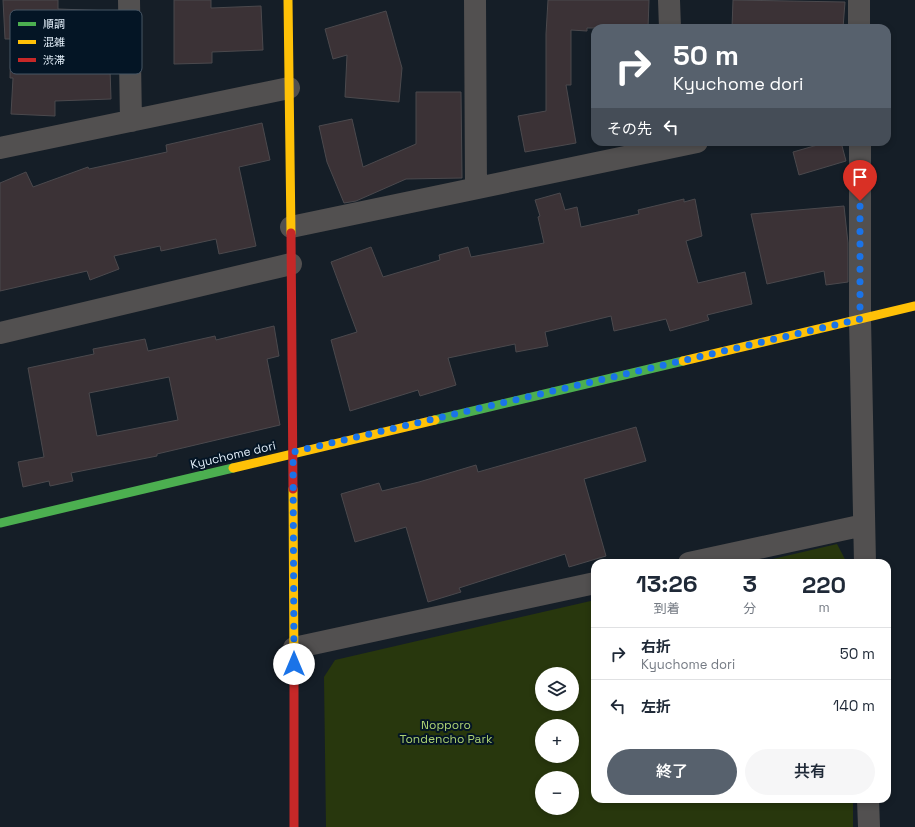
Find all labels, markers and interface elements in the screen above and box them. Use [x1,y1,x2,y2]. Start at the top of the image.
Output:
legend [10,10,142,74]
text: 順調 [43,17,65,31]
text: 混雑 [43,35,65,49]
text: 50 m [673,37,739,73]
icon: right [607,40,659,92]
text: 渋滞 [43,53,65,67]
text: Kyuchome dori [673,72,803,95]
icon: left [660,116,682,138]
text: その先 [607,119,652,138]
pin [843,160,877,201]
icon: arrive [849,166,871,188]
street label: Kyuchome dori [189,437,277,473]
text: 13:26 [636,568,698,599]
text: 3 [743,568,757,599]
text: 220 [802,569,846,600]
text: m [818,599,830,616]
text: 到着 [654,600,680,617]
text: 分 [743,600,756,617]
text: 右折 [641,637,671,656]
position arrow [273,643,315,685]
icon: right [607,643,629,665]
text: 50 m [840,644,875,663]
text: Kyuchome dori [641,656,735,673]
map controls [535,667,579,815]
button: layers [535,667,579,711]
icon: left [607,695,629,717]
text: 140 m [833,696,875,715]
text: 左折 [641,697,671,716]
park label: Nopporo Tondencho Park [400,717,493,747]
button: + [535,719,579,763]
button: 終了 [607,749,737,795]
button: 共有 [745,749,875,795]
button: − [535,771,579,815]

